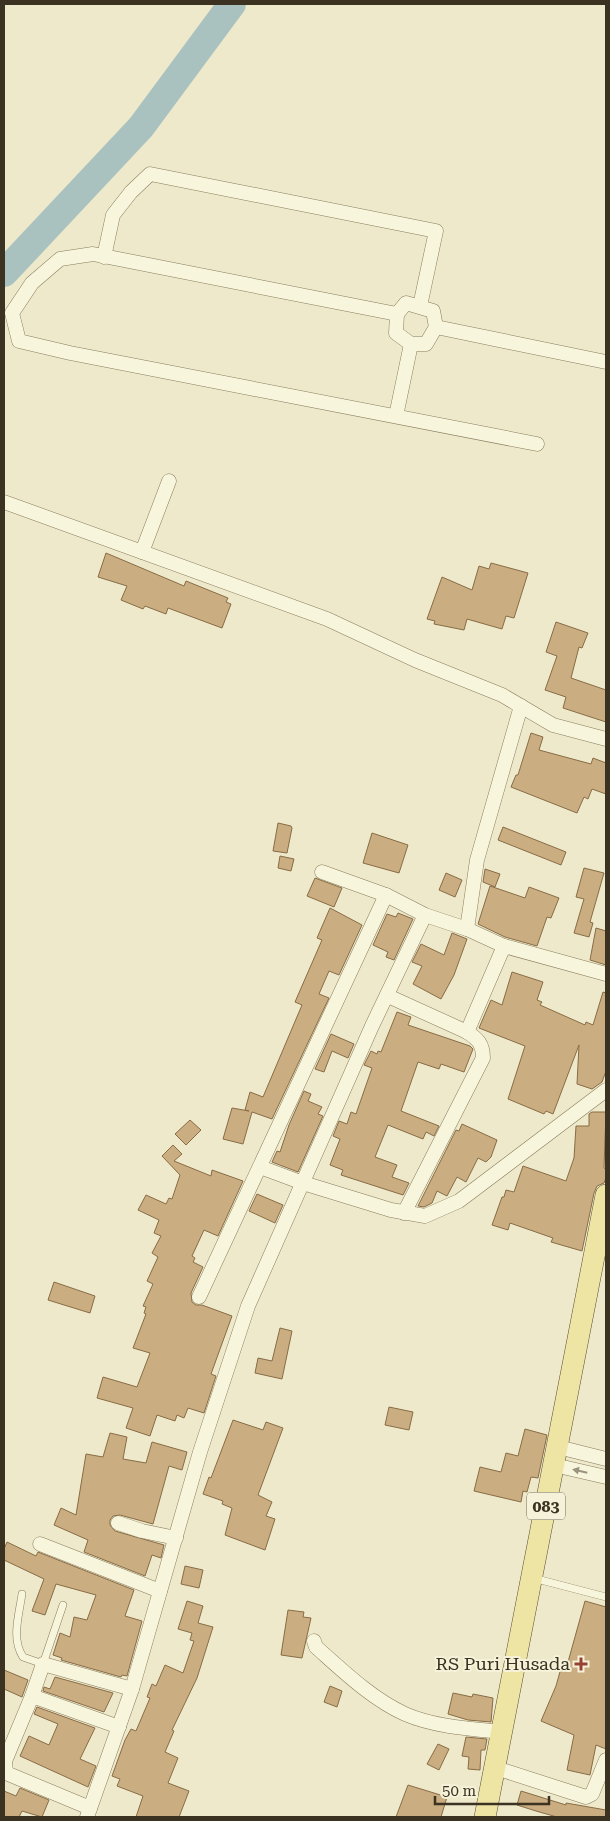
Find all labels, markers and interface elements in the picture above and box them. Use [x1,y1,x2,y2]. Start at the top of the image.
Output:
one-way arrow [573,1467,588,1475]
road number: 083 [527,1492,565,1520]
place label: RS Puri Husada [436,1653,570,1674]
marker: RS Puri Husada [574,1657,588,1671]
scale bar [435,1774,549,1806]
text: 50 m [442,1782,477,1800]

